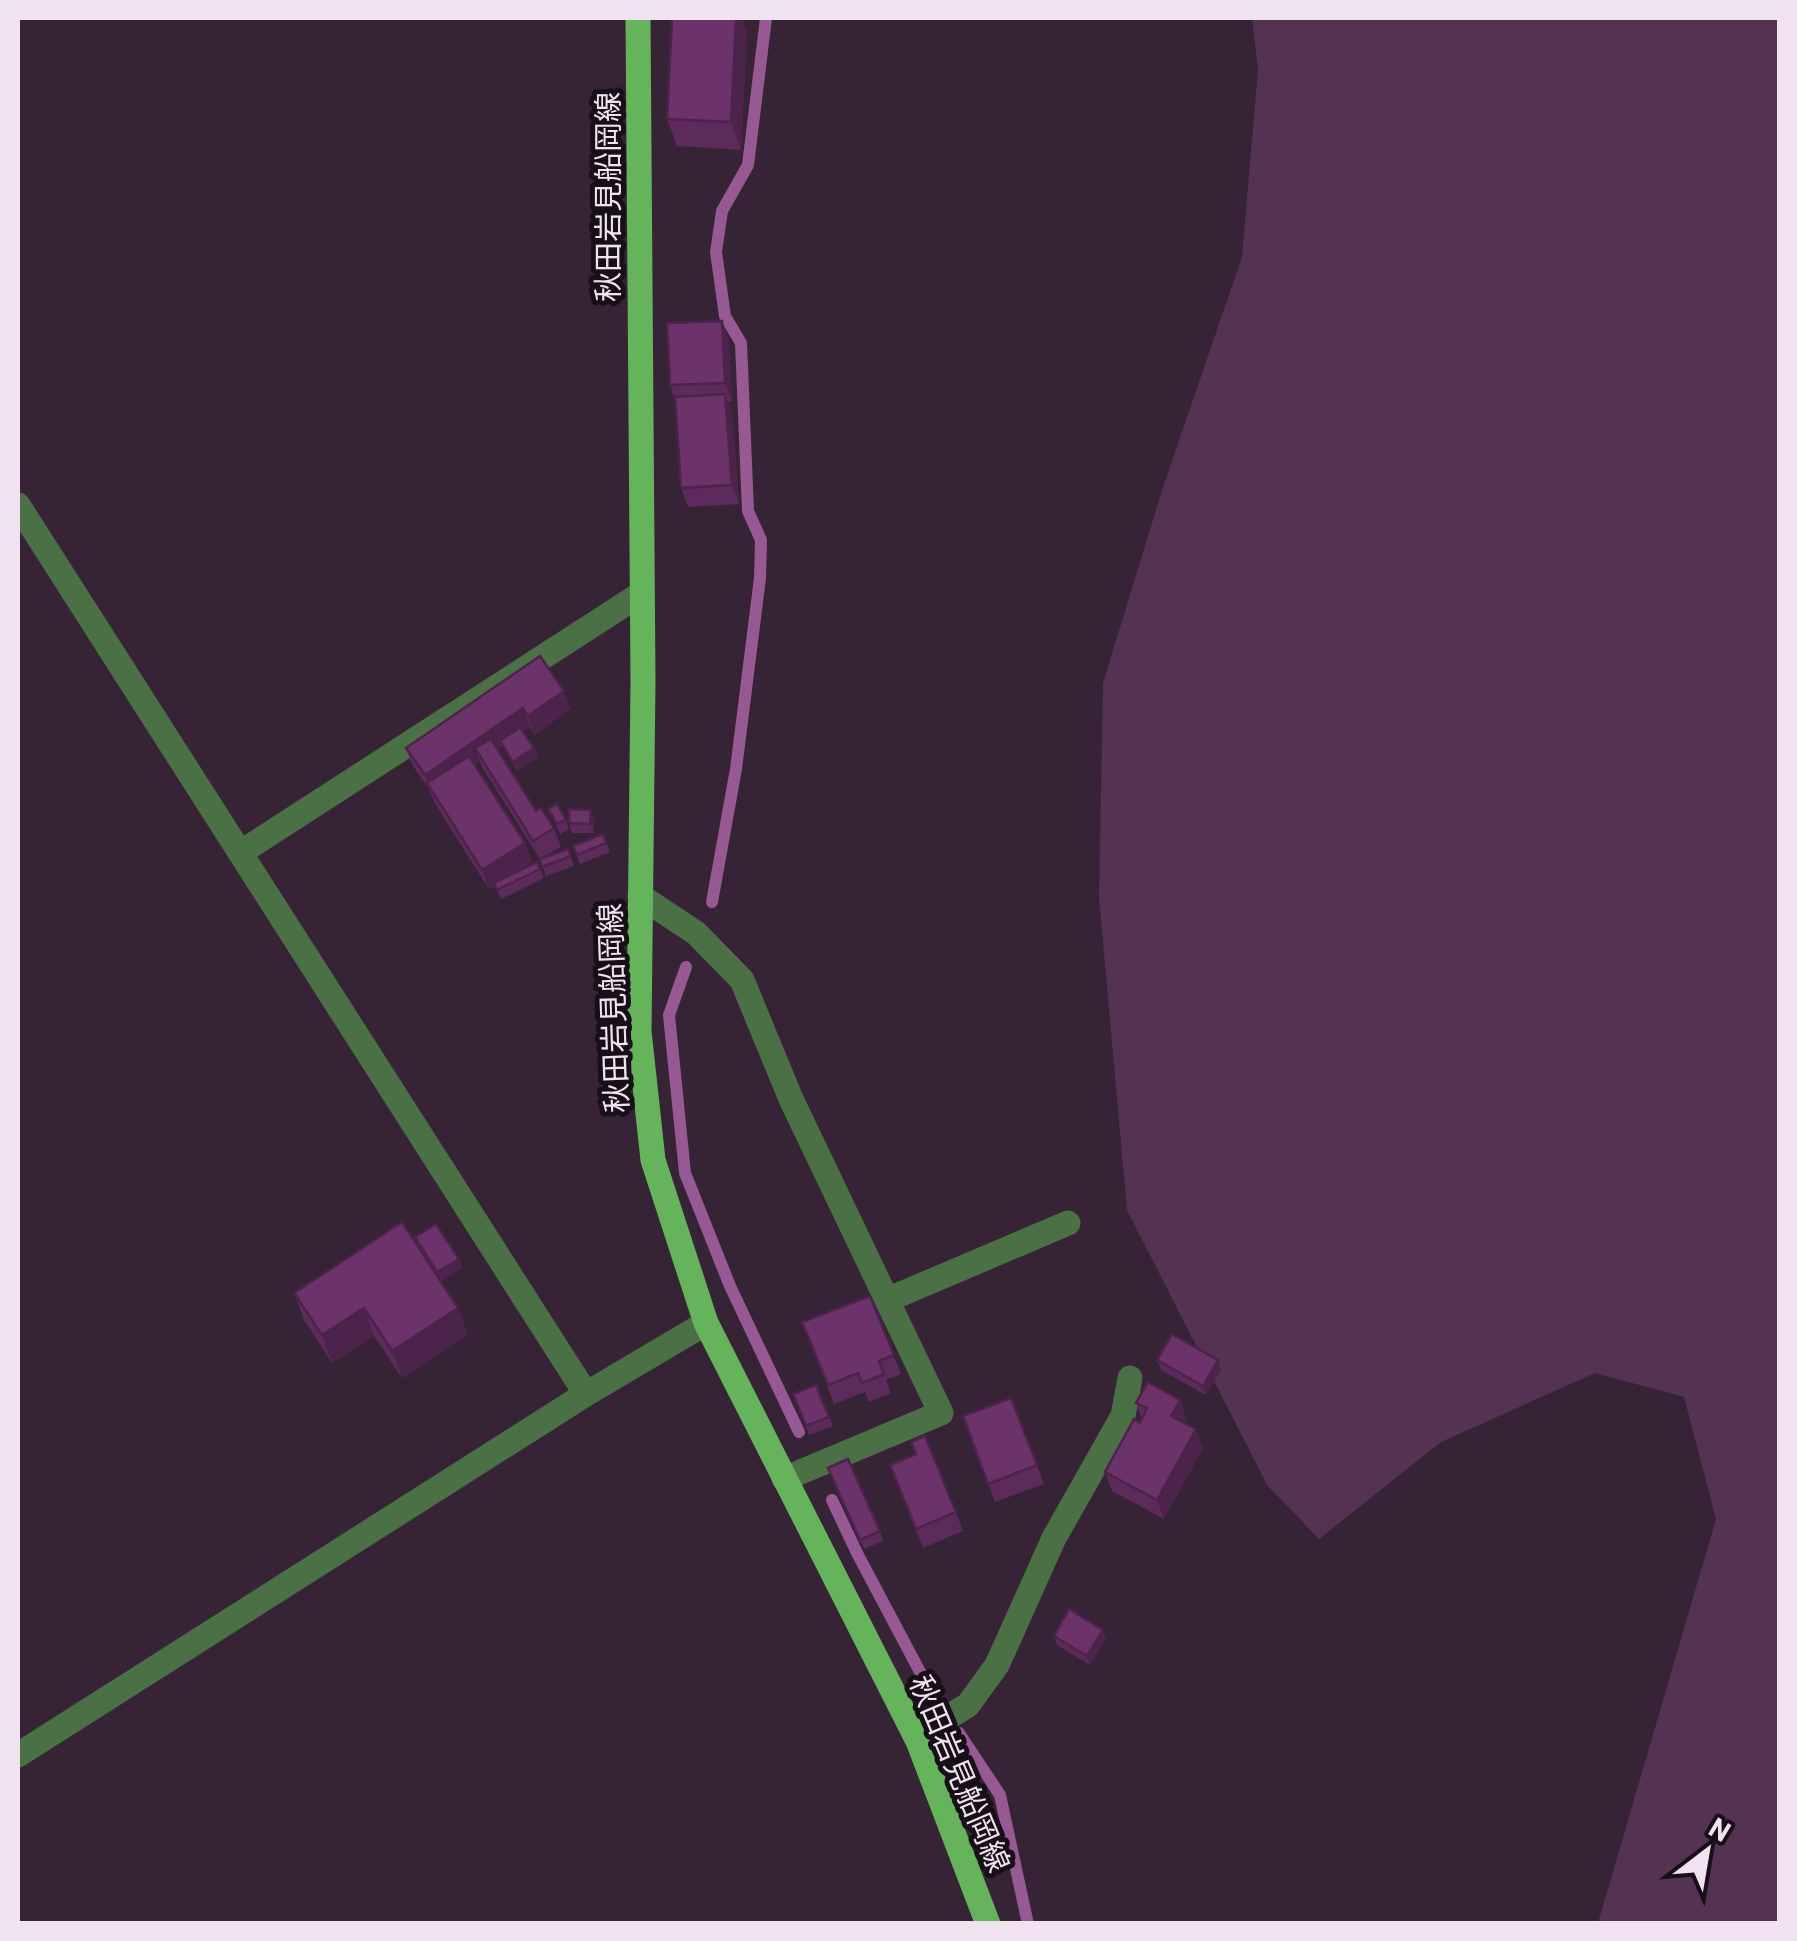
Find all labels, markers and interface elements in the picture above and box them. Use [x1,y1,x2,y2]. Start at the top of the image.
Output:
street label: 秋田岩見船岡線 [589,92,625,302]
street label: 秋田岩見船岡線 [590,902,634,1114]
street label: 秋田岩見船岡線 [903,1669,1019,1877]
north arrow [1657,1801,1757,1901]
text: N [1704,1809,1737,1848]

